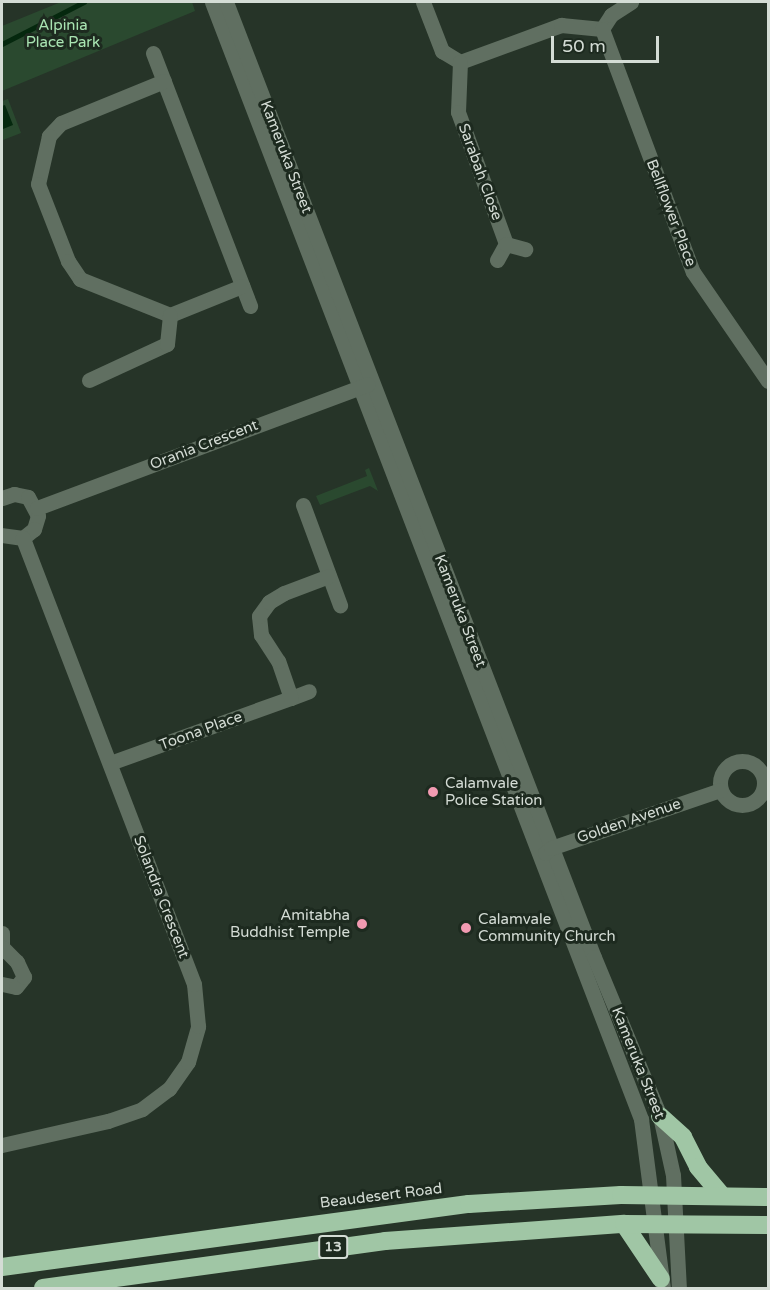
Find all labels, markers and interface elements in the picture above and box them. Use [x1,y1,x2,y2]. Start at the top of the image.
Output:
park label: Alpinia Place Park [26,16,100,51]
scale bar [554,24,662,62]
text: 50 m [562,35,606,57]
street label: Kameruka Street [256,98,316,216]
street label: Sarabah Close [454,121,506,223]
street label: Bellflower Place [642,157,700,269]
street label: Orania Crescent [148,416,260,474]
street label: Kameruka Street [430,552,490,670]
street label: Toona Place [157,708,245,754]
place label: Calamvale Police Station [445,774,542,809]
marker: Calamvale Police Station [426,785,440,799]
street label: Golden Avenue [575,795,683,847]
street label: Solandra Crescent [129,833,193,961]
place label: Amitabha Buddhist Temple [230,906,350,941]
place label: Calamvale Community Church [478,910,616,945]
marker: Amitabha Buddhist Temple [355,917,369,931]
marker: Calamvale Community Church [459,921,473,935]
street label: Kameruka Street [607,1005,669,1121]
street label: Beaudesert Road [319,1180,443,1212]
road number: 13 [318,1236,348,1258]

